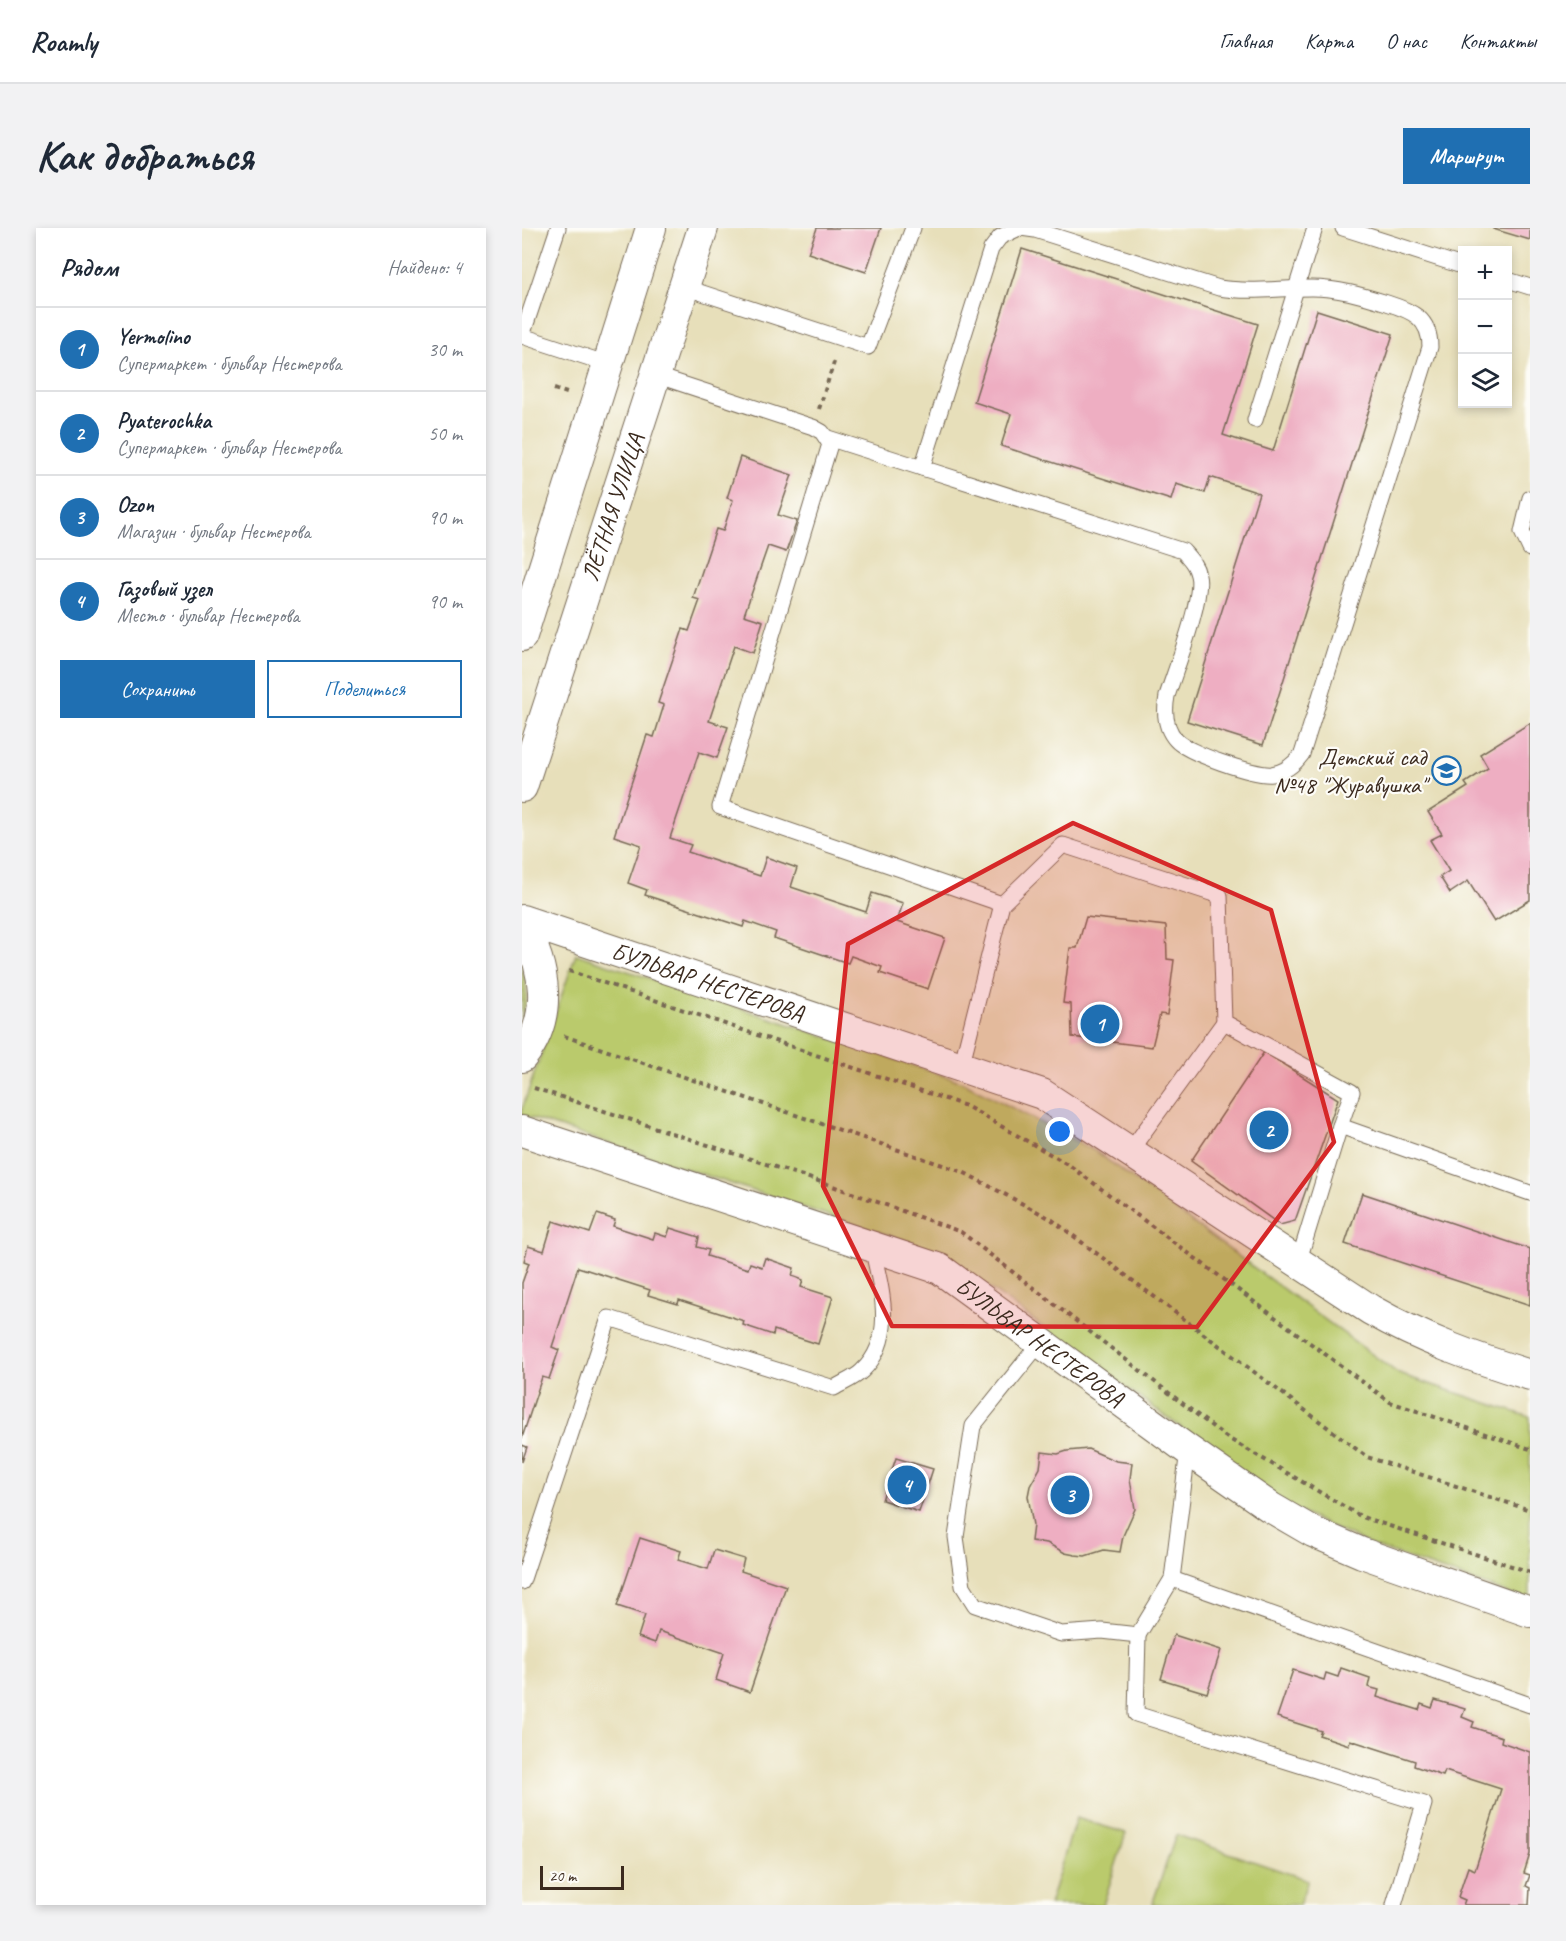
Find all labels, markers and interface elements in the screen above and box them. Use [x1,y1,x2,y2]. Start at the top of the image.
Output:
text: Roamly [30,24,97,59]
text: Главная [1219,28,1272,54]
text: Карта [1305,28,1353,54]
text: О нас [1386,28,1427,54]
text: Контакты [1460,28,1536,54]
button: Маршрут [1403,128,1530,184]
text: Как добраться [36,130,253,183]
map controls [1458,246,1512,408]
button: + [1458,246,1512,300]
text: Рядом [60,251,118,284]
text: Найдено: 4 [387,255,462,280]
button: − [1458,300,1512,354]
text: Yermolino [117,323,190,351]
text: 1 [75,337,84,362]
text: 30 m [428,337,462,362]
text: Супермаркет · бульвар Нестерова [117,351,342,376]
button: layers [1458,354,1512,408]
text: Pyaterochka [117,407,211,435]
text: 2 [75,421,84,446]
text: 50 m [428,421,462,446]
street label: ЛЁТНАЯ УЛИЦА [575,429,651,585]
text: Супермаркет · бульвар Нестерова [117,435,342,460]
text: Ozon [117,491,154,519]
text: 3 [75,505,84,530]
text: 90 m [428,505,462,530]
text: Магазин · бульвар Нестерова [117,519,311,544]
text: Газовый узел [117,575,212,603]
text: 4 [75,589,84,614]
text: 90 m [428,589,462,614]
text: Место · бульвар Нестерова [117,603,300,628]
button: Сохранить [60,660,255,718]
button: Поделиться [267,660,462,718]
place label: Детский сад №48 "Журавушка" [1274,742,1431,800]
school or university icon: Детский сад №48 "Журавушка" [1431,755,1463,787]
street label: БУЛЬВАР НЕСТЕРОВА [608,936,809,1029]
pin: 1 [1080,1002,1120,1046]
pin: 2 [1250,1108,1288,1152]
your location [1045,1117,1074,1146]
street label: БУЛЬВАР НЕСТЕРОВА [950,1271,1131,1414]
pin: 4 [888,1462,926,1508]
pin: 3 [1050,1472,1090,1518]
scale bar [540,1863,624,1890]
text: 20 m [549,1866,576,1886]

